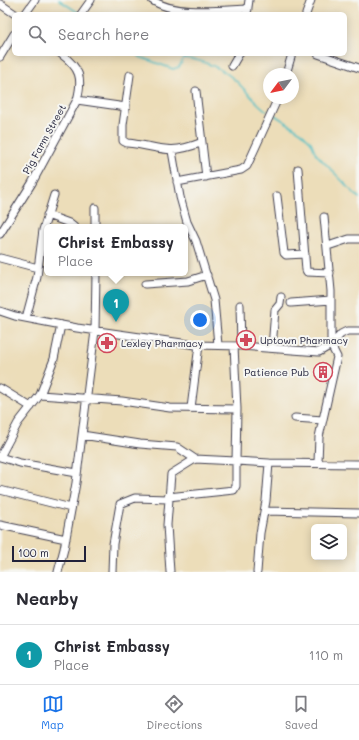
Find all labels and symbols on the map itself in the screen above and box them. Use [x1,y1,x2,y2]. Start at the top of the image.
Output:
north arrow [263,68,299,104]
street label: Pig Farm Street [19,101,69,177]
pin: 1 [103,289,129,322]
your location [190,310,210,330]
pharmacy icon: Uptown Pharmacy [235,329,257,351]
pharmacy icon: Lexley Pharmacy [96,332,118,354]
place label: Uptown Pharmacy [260,333,348,347]
place label: Lexley Pharmacy [121,336,203,350]
building icon: Patience Pub [312,361,334,383]
place label: Patience Pub [244,365,309,379]
scale bar [12,544,86,563]

